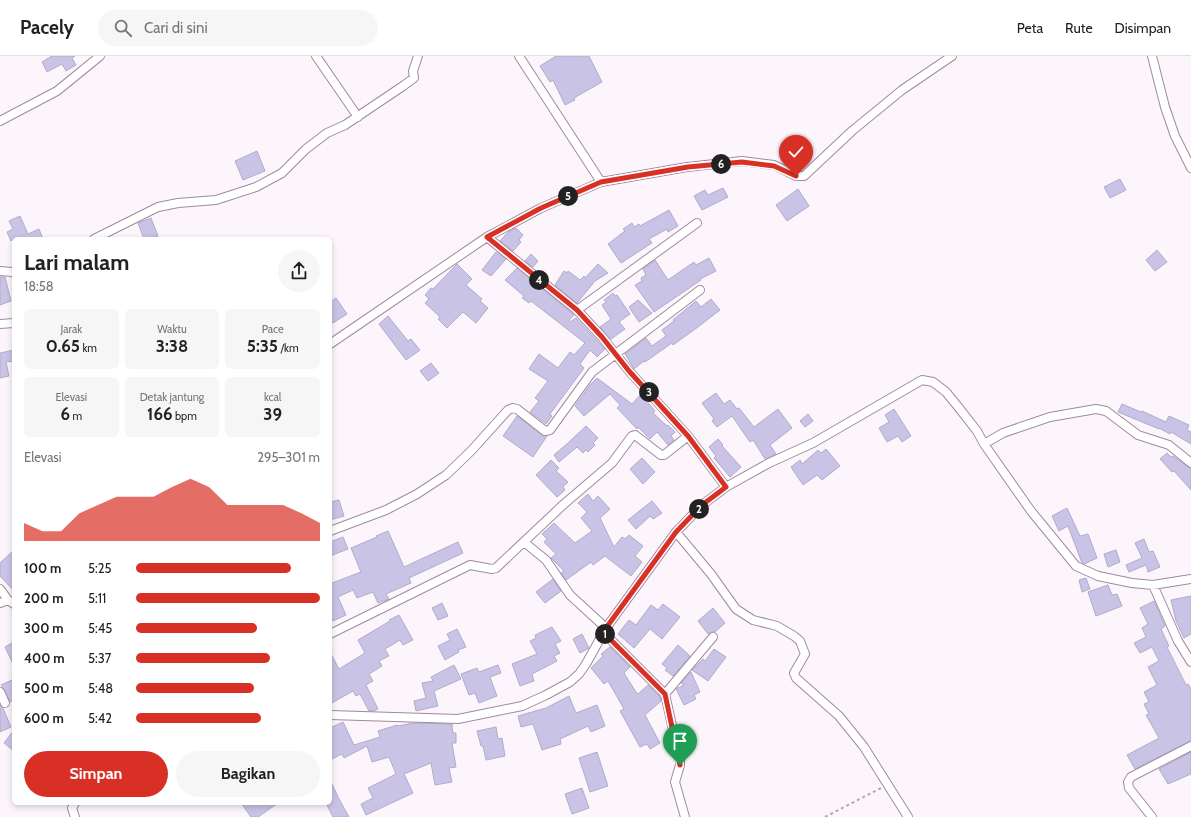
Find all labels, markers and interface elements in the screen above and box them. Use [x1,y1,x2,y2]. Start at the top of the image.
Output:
search box [98,10,378,46]
text: Pacely [20,16,74,39]
icon: search [112,17,134,39]
text: Cari di sini [144,19,208,37]
text: Peta [1017,19,1043,37]
text: Rute [1065,19,1093,37]
text: Disimpan [1115,19,1171,37]
pin [779,135,813,176]
icon: check [785,141,807,163]
pin: 6 [711,154,731,174]
text: 6 [718,157,724,171]
pin: 5 [558,186,578,206]
text: 5 [565,189,571,203]
text: Lari malam [24,249,129,276]
button: share [278,250,320,292]
pin: 4 [529,270,549,290]
text: 4 [536,273,542,287]
text: 18:58 [24,278,54,294]
text: Jarak [61,322,82,336]
text: Waktu [157,322,187,336]
text: Pace [262,322,284,336]
text: 0.65 [46,336,80,356]
text: 3:38 [156,336,188,356]
text: 5:35 [247,336,278,356]
text: km [80,341,97,355]
text: /km [278,341,299,355]
pin: 3 [639,382,659,402]
text: 3 [646,385,652,399]
text: Elevasi [55,390,87,404]
text: Detak jantung [140,390,204,404]
text: kcal [264,390,281,404]
text: 6 [60,404,70,424]
text: 166 [147,404,173,424]
text: 39 [263,404,282,424]
text: m [70,409,82,423]
text: bpm [173,409,197,423]
text: Elevasi [24,449,62,465]
text: 295–301 m [257,449,320,465]
pin: 2 [689,499,709,519]
text: 2 [696,502,702,516]
text: 100 m [24,560,61,576]
text: 5:25 [88,560,112,576]
text: 200 m [24,590,63,606]
text: 5:11 [88,590,106,606]
text: 300 m [24,620,64,636]
text: 5:45 [88,620,112,636]
pin: 1 [595,624,615,644]
text: 1 [603,627,607,641]
text: 400 m [24,650,65,666]
text: 5:37 [88,650,111,666]
text: 500 m [24,680,64,696]
text: 5:48 [88,680,113,696]
text: 600 m [24,710,64,726]
text: 5:42 [88,710,112,726]
pin [663,724,697,765]
icon: arrive [669,730,691,752]
button: Simpan [24,751,168,797]
button: Bagikan [176,751,320,797]

